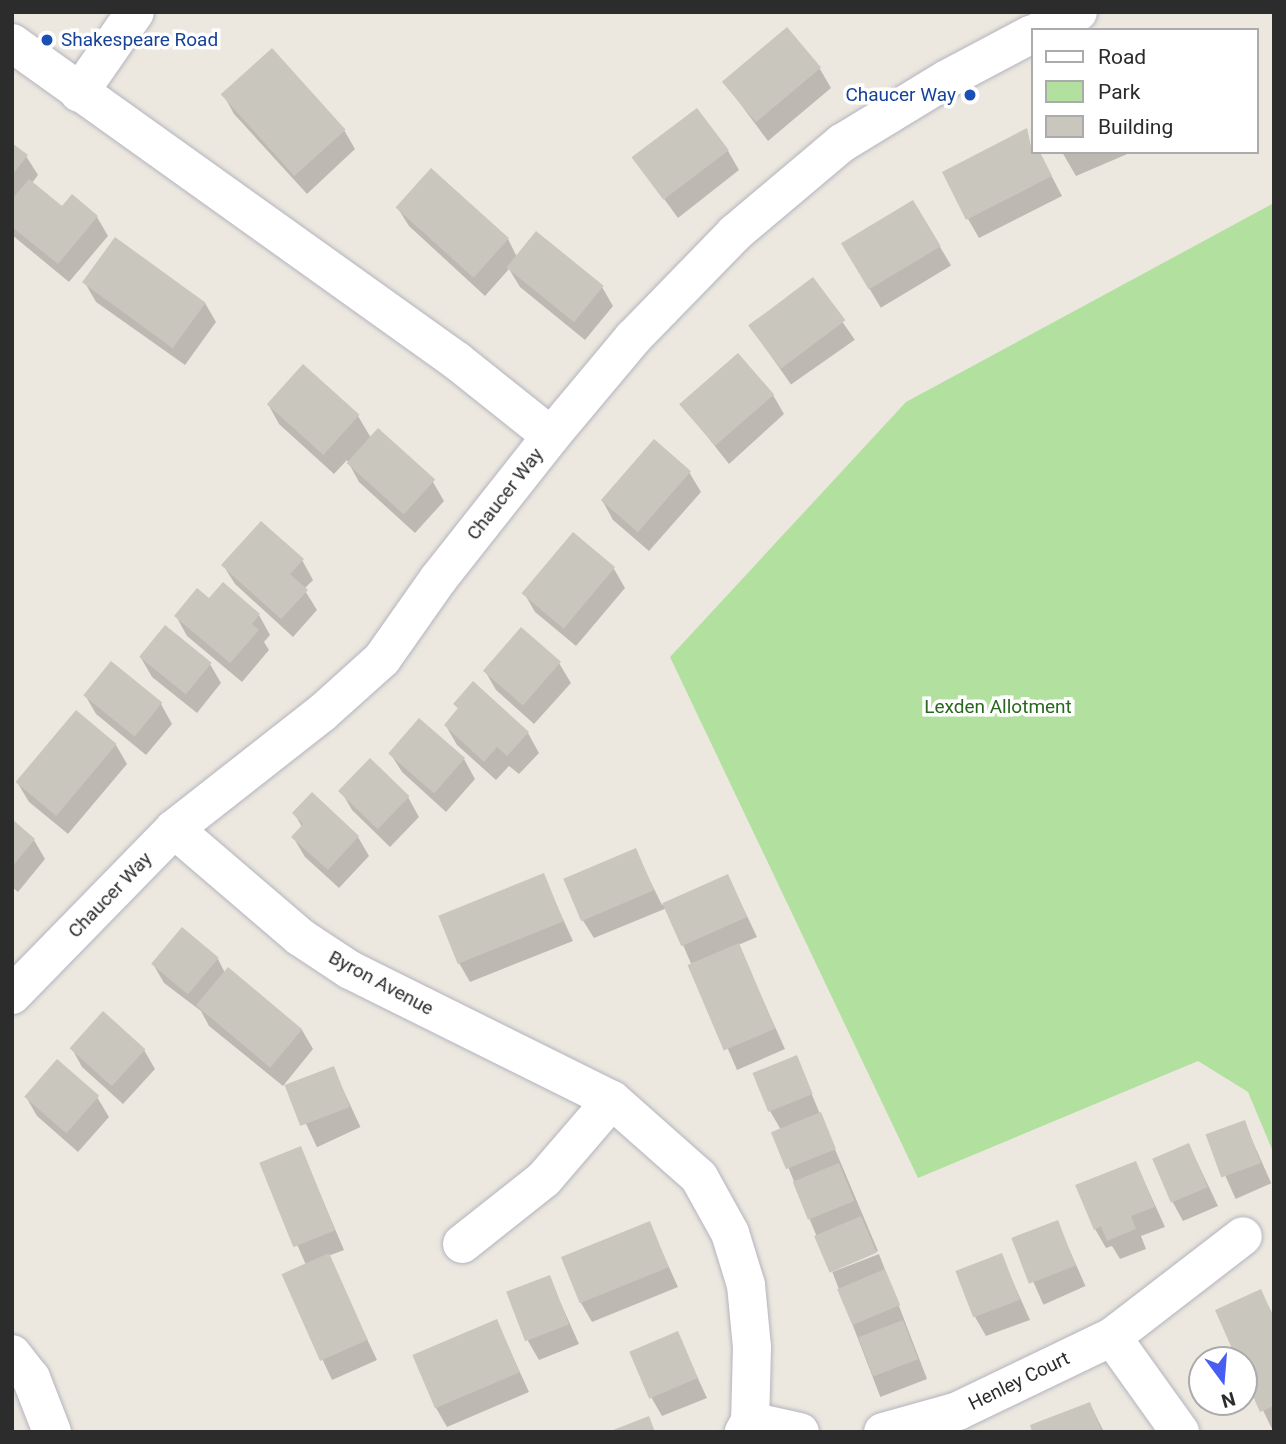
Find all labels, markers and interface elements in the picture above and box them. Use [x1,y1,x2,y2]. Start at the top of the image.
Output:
legend [1030,28,1258,154]
place label: Shakespeare Road [61,29,218,51]
marker: Shakespeare Road [39,32,55,48]
text: Road [1098,45,1146,69]
text: Park [1098,80,1140,104]
place label: Chaucer Way [845,84,956,106]
marker: Chaucer Way [962,87,978,103]
text: Building [1098,115,1173,139]
street label: Chaucer Way [462,443,548,545]
park label: Lexden Allotment [924,696,1072,718]
street label: Chaucer Way [63,847,157,943]
street label: Byron Avenue [325,946,437,1020]
north arrow [1188,1346,1258,1416]
street label: Henley Court [965,1347,1073,1415]
text: N [1219,1387,1238,1413]

